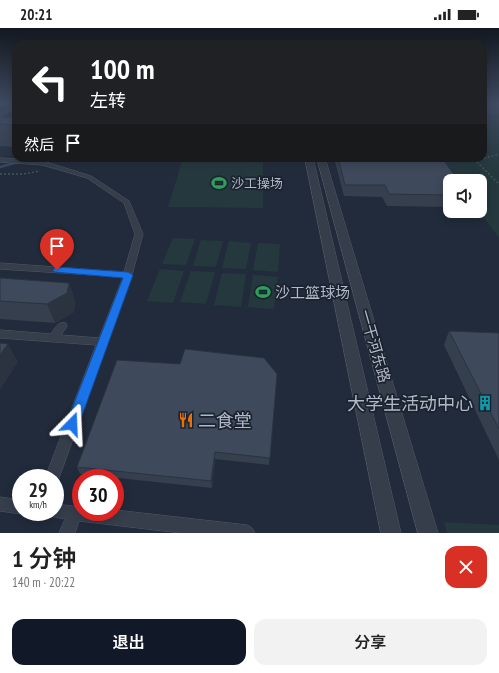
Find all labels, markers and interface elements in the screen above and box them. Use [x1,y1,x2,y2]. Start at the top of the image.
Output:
text: 20:21 [20,5,52,24]
text: 100 m [90,50,154,87]
icon: left [24,56,76,108]
text: 左转 [90,89,126,112]
icon: arrive [62,132,84,154]
text: 然后 [24,135,54,154]
sports icon: 沙工操场 [210,174,228,192]
map controls [443,174,487,218]
button: sound [443,174,487,218]
place label: 沙工操场 [231,175,283,192]
pin [40,229,74,270]
icon: arrive [46,235,68,257]
sports icon: 沙工篮球场 [254,283,272,301]
place label: 沙工篮球场 [275,283,350,302]
street label: 一干河东路 [356,307,394,385]
place label: 大学生活动中心 [347,392,473,415]
building icon: 大学生活动中心 [476,394,494,412]
position arrow [51,403,93,445]
place label: 二食堂 [198,409,252,432]
restaurant icon: 二食堂 [177,411,195,429]
speed limit sign: 30 [72,469,124,521]
text: 29 [28,477,48,503]
text: km/h [29,498,47,511]
text: 1 分钟 [12,543,76,574]
button: close [445,546,487,588]
text: 140 m · 20:22 [12,574,75,591]
button: 退出 [12,619,246,665]
button: 分享 [254,619,487,665]

